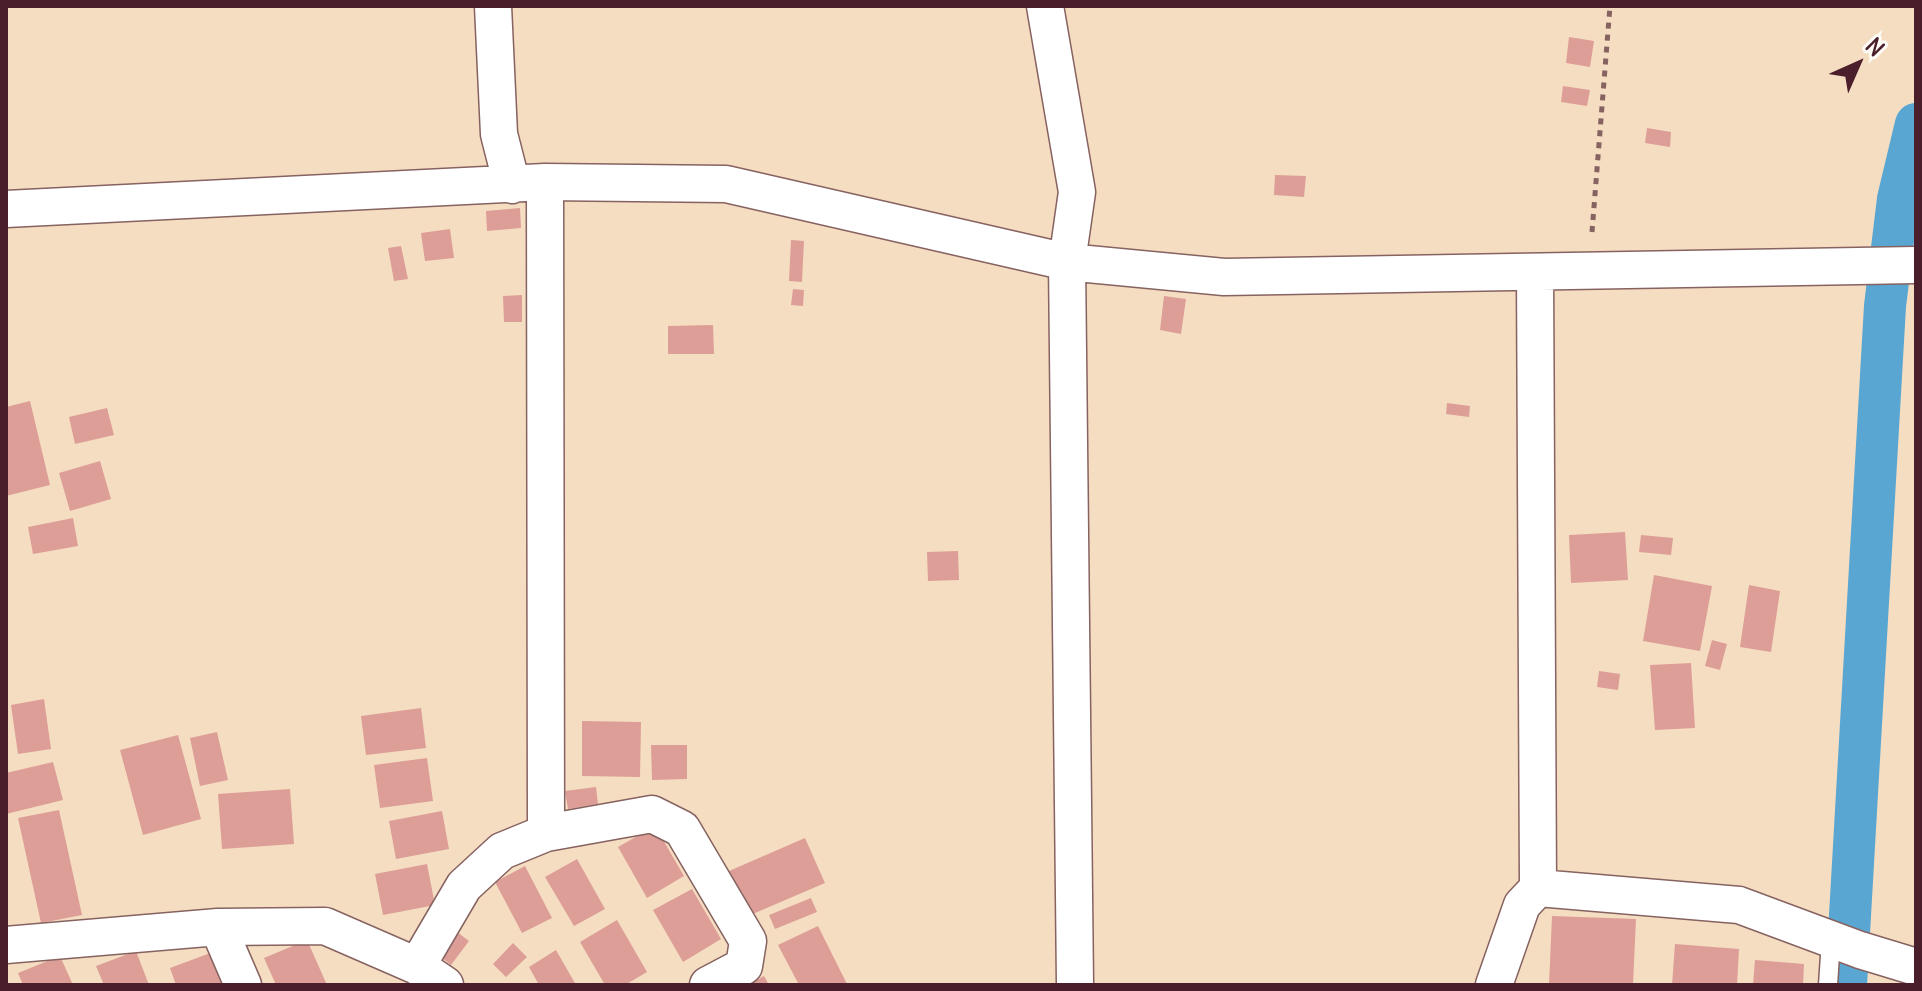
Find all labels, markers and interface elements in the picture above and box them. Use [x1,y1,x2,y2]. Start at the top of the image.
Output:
north arrow [1818,24,1898,104]
text: N [1860,32,1890,62]

